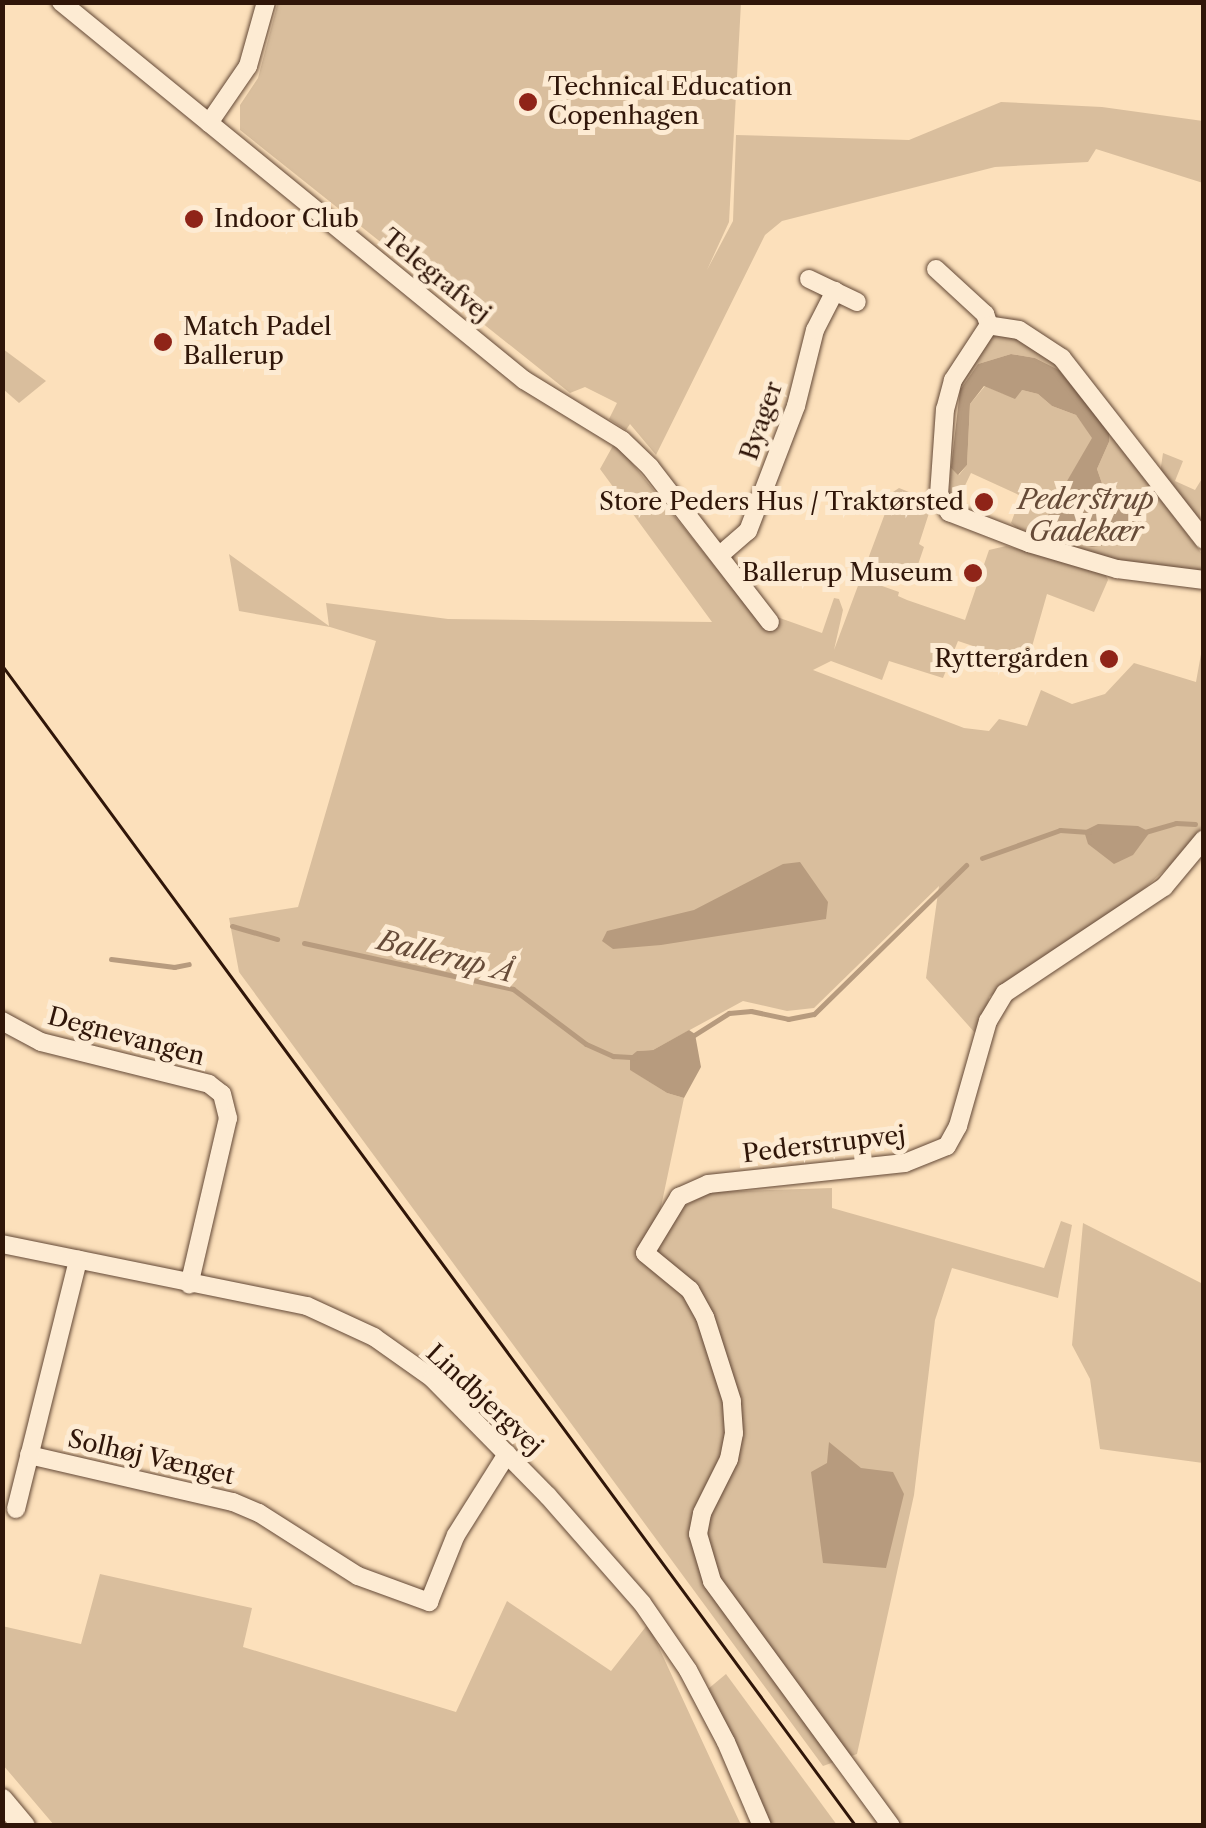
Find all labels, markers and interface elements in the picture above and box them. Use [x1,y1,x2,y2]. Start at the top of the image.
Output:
place label: Technical Education Copenhagen [548,73,792,132]
marker: Technical Education Copenhagen [517,91,539,113]
place label: Indoor Club [214,204,359,234]
marker: Indoor Club [183,208,205,230]
street label: Telegrafvej [376,223,496,329]
place label: Match Padel Ballerup [183,313,331,372]
marker: Match Padel Ballerup [152,331,174,353]
street label: Byager [735,378,789,464]
water label: Pederstrup Gadekær [1018,482,1154,548]
place label: Store Peders Hus / Traktørsted [598,487,964,517]
marker: Store Peders Hus / Traktørsted [973,491,995,513]
place label: Ballerup Museum [742,558,953,588]
marker: Ballerup Museum [962,562,984,584]
place label: Ryttergården [934,644,1089,674]
marker: Ryttergården [1098,648,1120,670]
water label: Ballerup Å [374,923,518,989]
street label: Degnevangen [44,1002,208,1072]
street label: Pederstrupvej [741,1120,907,1170]
street label: Lindbjergvej [419,1338,549,1462]
street label: Solhøj Vænget [64,1424,238,1492]

